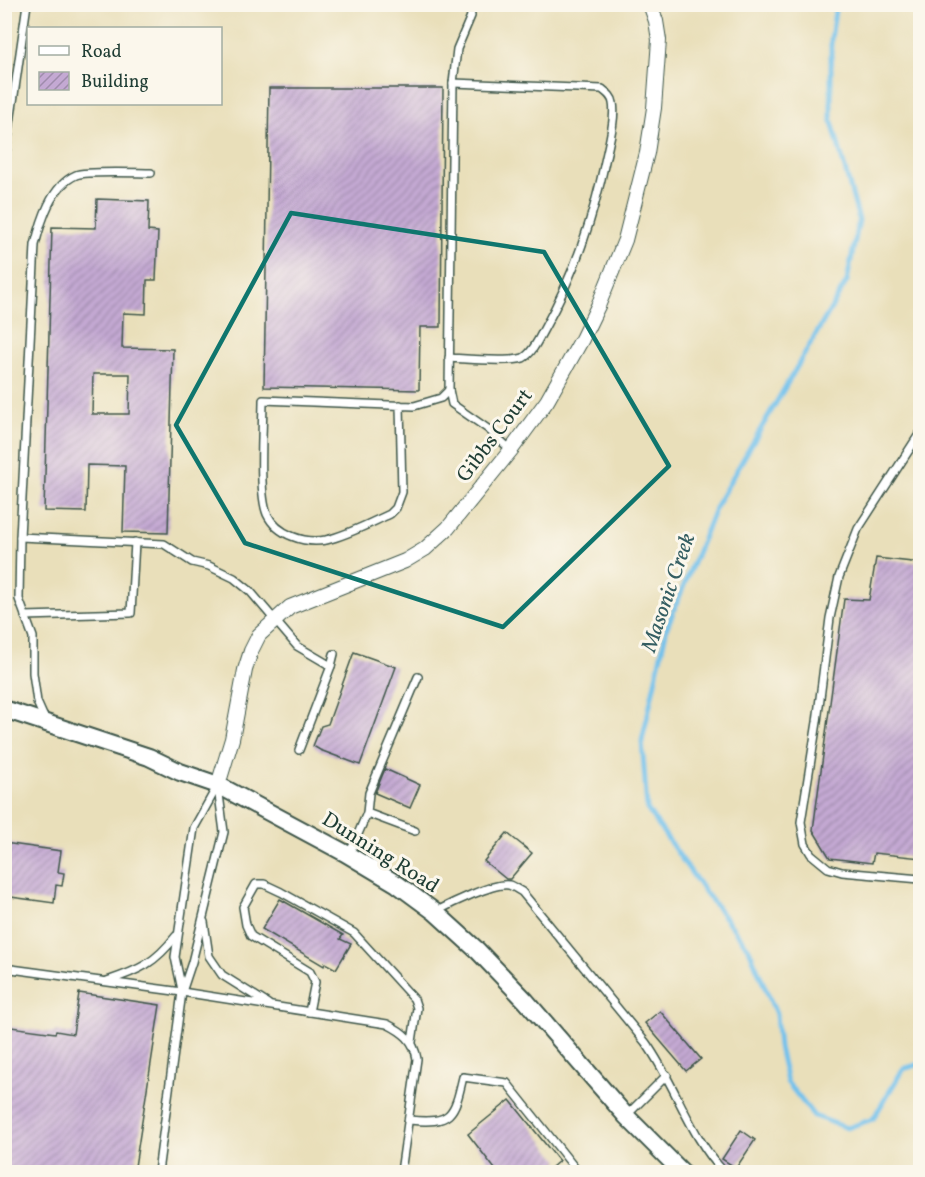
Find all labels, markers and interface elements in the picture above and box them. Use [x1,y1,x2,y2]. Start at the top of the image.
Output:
legend [27,27,222,105]
text: Road [81,40,122,65]
text: Building [81,70,149,95]
street label: Gibbs Court [450,383,540,489]
water label: Masonic Creek [634,529,704,657]
street label: Dunning Road [316,806,444,901]

